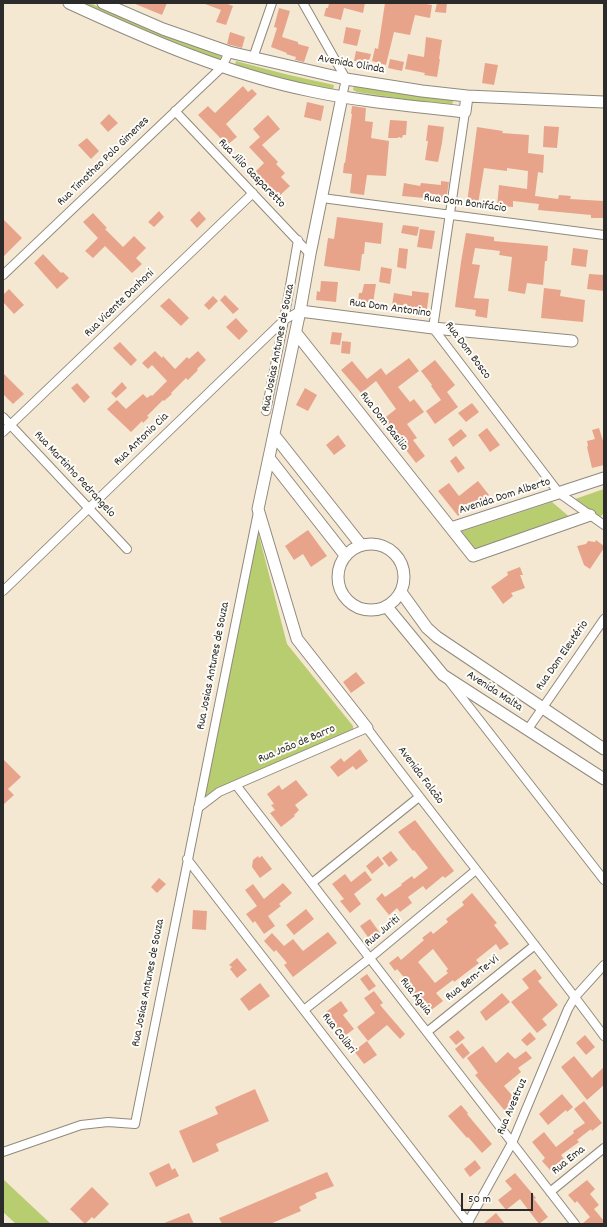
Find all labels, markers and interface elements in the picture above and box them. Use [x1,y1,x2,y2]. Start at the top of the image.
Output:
street label: Avenida Olinda [317,52,385,78]
street label: Rua Timotheo Polo Gimenes [55,114,153,210]
street label: Rua Jilio Gasparetto [214,136,288,212]
street label: Rua Dom Bonifácio [423,191,507,217]
street label: Rua Vicente Danhoni [82,267,158,341]
street label: Rua Josias Antunes de Souza [260,283,298,413]
street label: Rua Dom Antonino [348,296,432,322]
street label: Rua Dom Bosco [441,319,493,383]
street label: Rua Dom Basilio [356,390,410,454]
street label: Rua Antonio Cia [112,410,172,470]
street label: Rua Martinho Pedrangelo [30,429,118,521]
street label: Avenida Dom Alberto [458,475,552,519]
street label: Rua Josias Antunes de Souza [195,601,233,731]
street label: Rua Dom Eleutério [534,618,592,694]
street label: Avenida Malta [463,668,525,716]
street label: Rua João de Barro [256,722,338,768]
street label: Avenida Falcão [394,744,446,808]
street label: Rua Juriti [362,913,404,951]
street label: Rua Josias Antunes de Souza [130,918,168,1048]
street label: Rua Bem-Te-Vi [443,953,503,1005]
street label: Rua Águia [396,975,434,1019]
street label: Rua Colibri [318,1011,358,1057]
street label: Rua Avestruz [495,1077,531,1137]
street label: Rua Ema [549,1143,589,1179]
scale bar [463,1185,535,1211]
text: 50 m [468,1191,491,1208]

